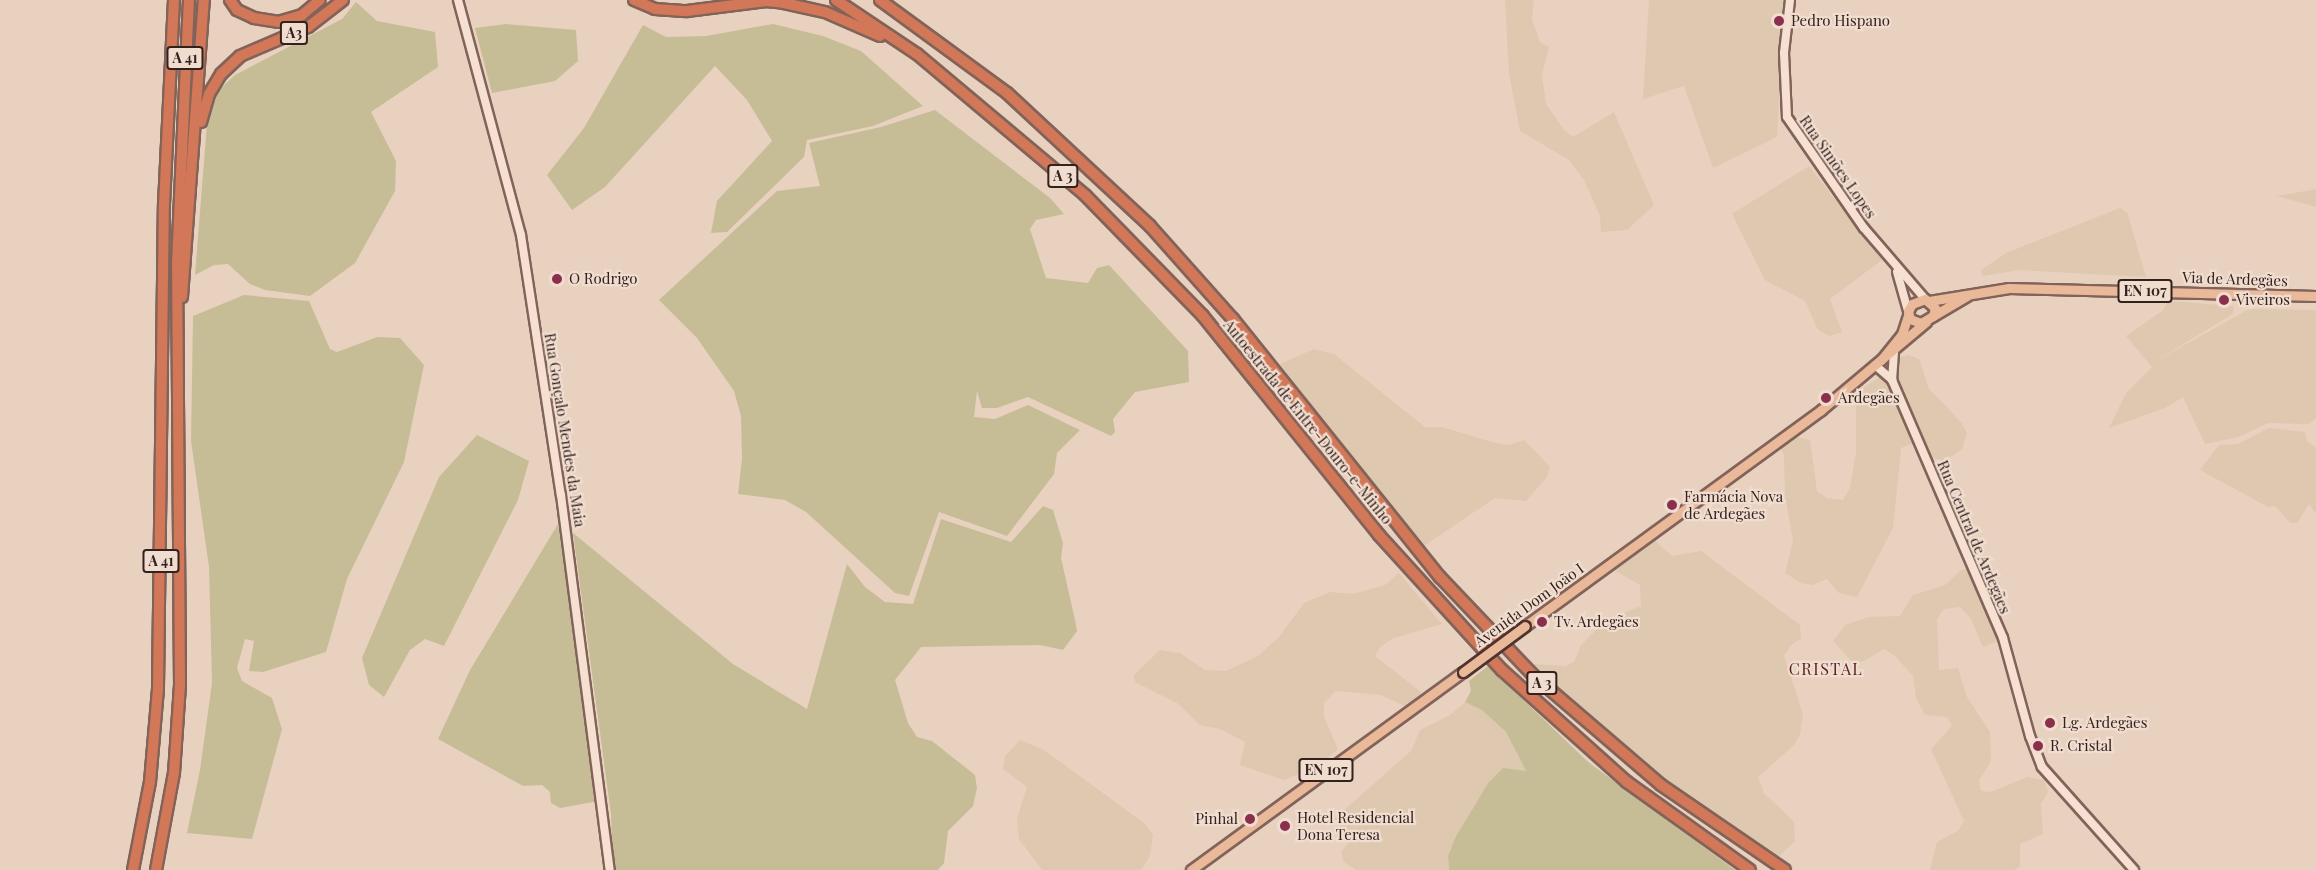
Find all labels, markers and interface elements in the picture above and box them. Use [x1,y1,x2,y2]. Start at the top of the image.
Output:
place label: Pedro Hispano [1791,12,1890,30]
marker: Pedro Hispano [1772,14,1786,28]
road number: A3 [279,22,309,44]
road number: A 41 [166,47,204,69]
street label: Rua Simões Lopes [1796,112,1880,222]
road number: A 3 [1046,165,1080,187]
street label: Via de Ardegães [2182,268,2288,290]
place label: O Rodrigo [569,270,638,288]
marker: O Rodrigo [550,272,564,286]
road number: EN 107 [2116,280,2174,302]
place label: Viveiros [2236,291,2290,309]
marker: Viveiros [2217,293,2231,307]
street label: Autoestrada de Entre-Douro-e-Minho [1220,316,1396,528]
street label: Rua Gonçalo Mendes da Maia [541,332,589,528]
place label: Ardegães [1838,389,1900,407]
marker: Ardegães [1819,391,1833,405]
street label: Rua Central de Ardegães [1933,457,2015,617]
place label: Farmácia Nova de Ardegães [1684,487,1783,522]
marker: Farmácia Nova de Ardegães [1665,498,1679,512]
road number: A 41 [142,550,180,572]
street label: Avenida Dom João I [1471,559,1587,651]
place label: Tv. Ardegães [1554,613,1639,631]
marker: Tv. Ardegães [1535,615,1549,629]
district label: CRISTAL [1789,659,1863,679]
road number: A 3 [1526,672,1558,694]
place label: Lg. Ardegães [2062,714,2148,732]
marker: Lg. Ardegães [2043,716,2057,730]
place label: R. Cristal [2050,737,2112,755]
marker: R. Cristal [2031,739,2045,753]
road number: EN 107 [1298,759,1354,781]
place label: Hotel Residencial Dona Teresa [1297,808,1414,843]
place label: Pinhal [1195,810,1238,828]
marker: Pinhal [1243,812,1257,826]
marker: Hotel Residencial Dona Teresa [1278,819,1292,833]

